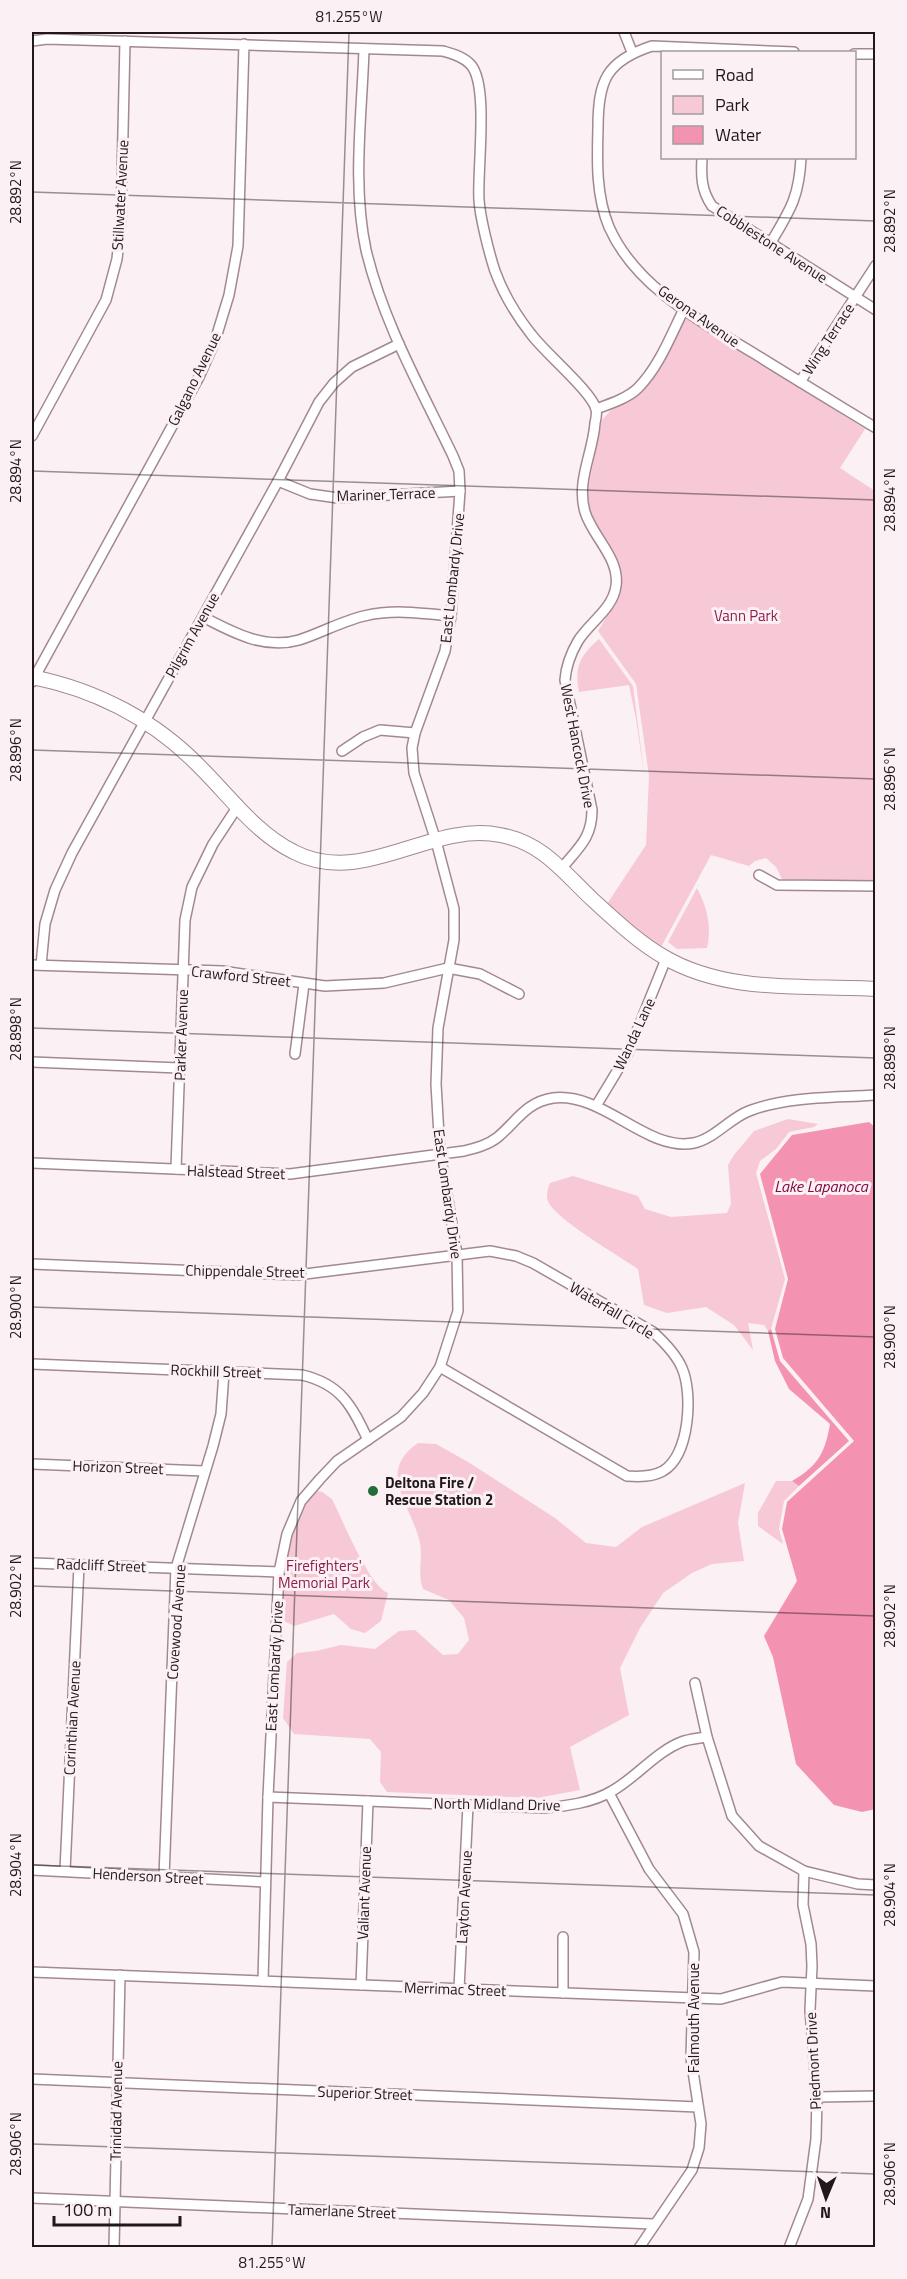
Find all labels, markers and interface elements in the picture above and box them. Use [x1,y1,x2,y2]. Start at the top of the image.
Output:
text: 81.255°W [316,5,382,28]
legend [661,51,856,159]
text: Road [715,61,754,88]
text: Park [715,91,750,118]
text: Water [715,121,761,148]
street label: Stillwater Avenue [106,139,134,251]
text: 28.892°N [4,160,27,224]
text: 28.892°N [878,189,901,253]
street label: Cobblestone Avenue [712,199,832,289]
street label: Gerona Avenue [653,279,745,353]
street label: Wing Terrace [796,298,860,380]
street label: Galgano Avenue [161,328,227,430]
text: 28.894°N [4,439,27,503]
text: 28.894°N [878,468,901,532]
street label: Mariner Terrace [336,481,436,507]
street label: East Lombardy Drive [434,512,470,644]
street label: Pilgrim Avenue [159,588,225,682]
park label: Vann Park [714,604,778,627]
street label: West Hancock Drive [555,682,601,810]
text: 28.896°N [4,718,27,782]
text: 28.896°N [878,747,901,811]
street label: Crawford Street [190,959,293,993]
street label: Parker Avenue [168,989,194,1081]
street label: Wanda Lane [607,994,661,1074]
text: 28.898°N [4,997,27,1061]
text: 28.898°N [878,1026,901,1090]
street label: East Lombardy Drive [428,1128,468,1260]
street label: Halstead Street [186,1159,286,1185]
water label: Lake Lapanoca [774,1174,869,1198]
street label: Chippendale Street [185,1258,306,1284]
text: 28.900°N [4,1275,27,1339]
street label: Waterfall Circle [565,1276,659,1344]
text: 28.900°N [878,1305,901,1369]
street label: Rockhill Street [170,1358,263,1384]
street label: Horizon Street [72,1454,165,1480]
place label: Deltona Fire / Rescue Station 2 [385,1471,493,1511]
marker: Deltona Fire / Rescue Station 2 [366,1484,380,1498]
street label: Radcliff Street [56,1552,147,1578]
text: 28.902°N [4,1554,27,1618]
park label: Firefighters' Memorial Park [278,1554,370,1594]
street label: Covewood Avenue [160,1563,192,1681]
text: 28.902°N [878,1584,901,1648]
street label: East Lombardy Drive [259,1600,289,1732]
street label: Corinthian Avenue [58,1660,86,1776]
street label: North Midland Drive [433,1791,561,1817]
text: 28.904°N [4,1833,27,1897]
street label: Valiant Avenue [351,1846,377,1940]
street label: Layton Avenue [450,1850,478,1944]
street label: Henderson Street [92,1862,205,1890]
text: 28.904°N [878,1863,901,1927]
street label: Falmouth Avenue [682,1963,705,2073]
street label: Merrimac Street [403,1976,507,2002]
street label: Piedmont Drive [799,2012,827,2110]
street label: Trinidad Avenue [104,2061,128,2161]
street label: Superior Street [317,2080,414,2106]
text: 28.906°N [4,2112,27,2176]
text: 28.906°N [878,2142,901,2206]
north arrow [796,2168,856,2228]
scale bar [54,2189,180,2227]
text: 100 m [63,2196,112,2223]
street label: Tamerlane Street [288,2198,397,2224]
text: N [820,2201,831,2225]
text: 81.255°W [239,2251,305,2274]

